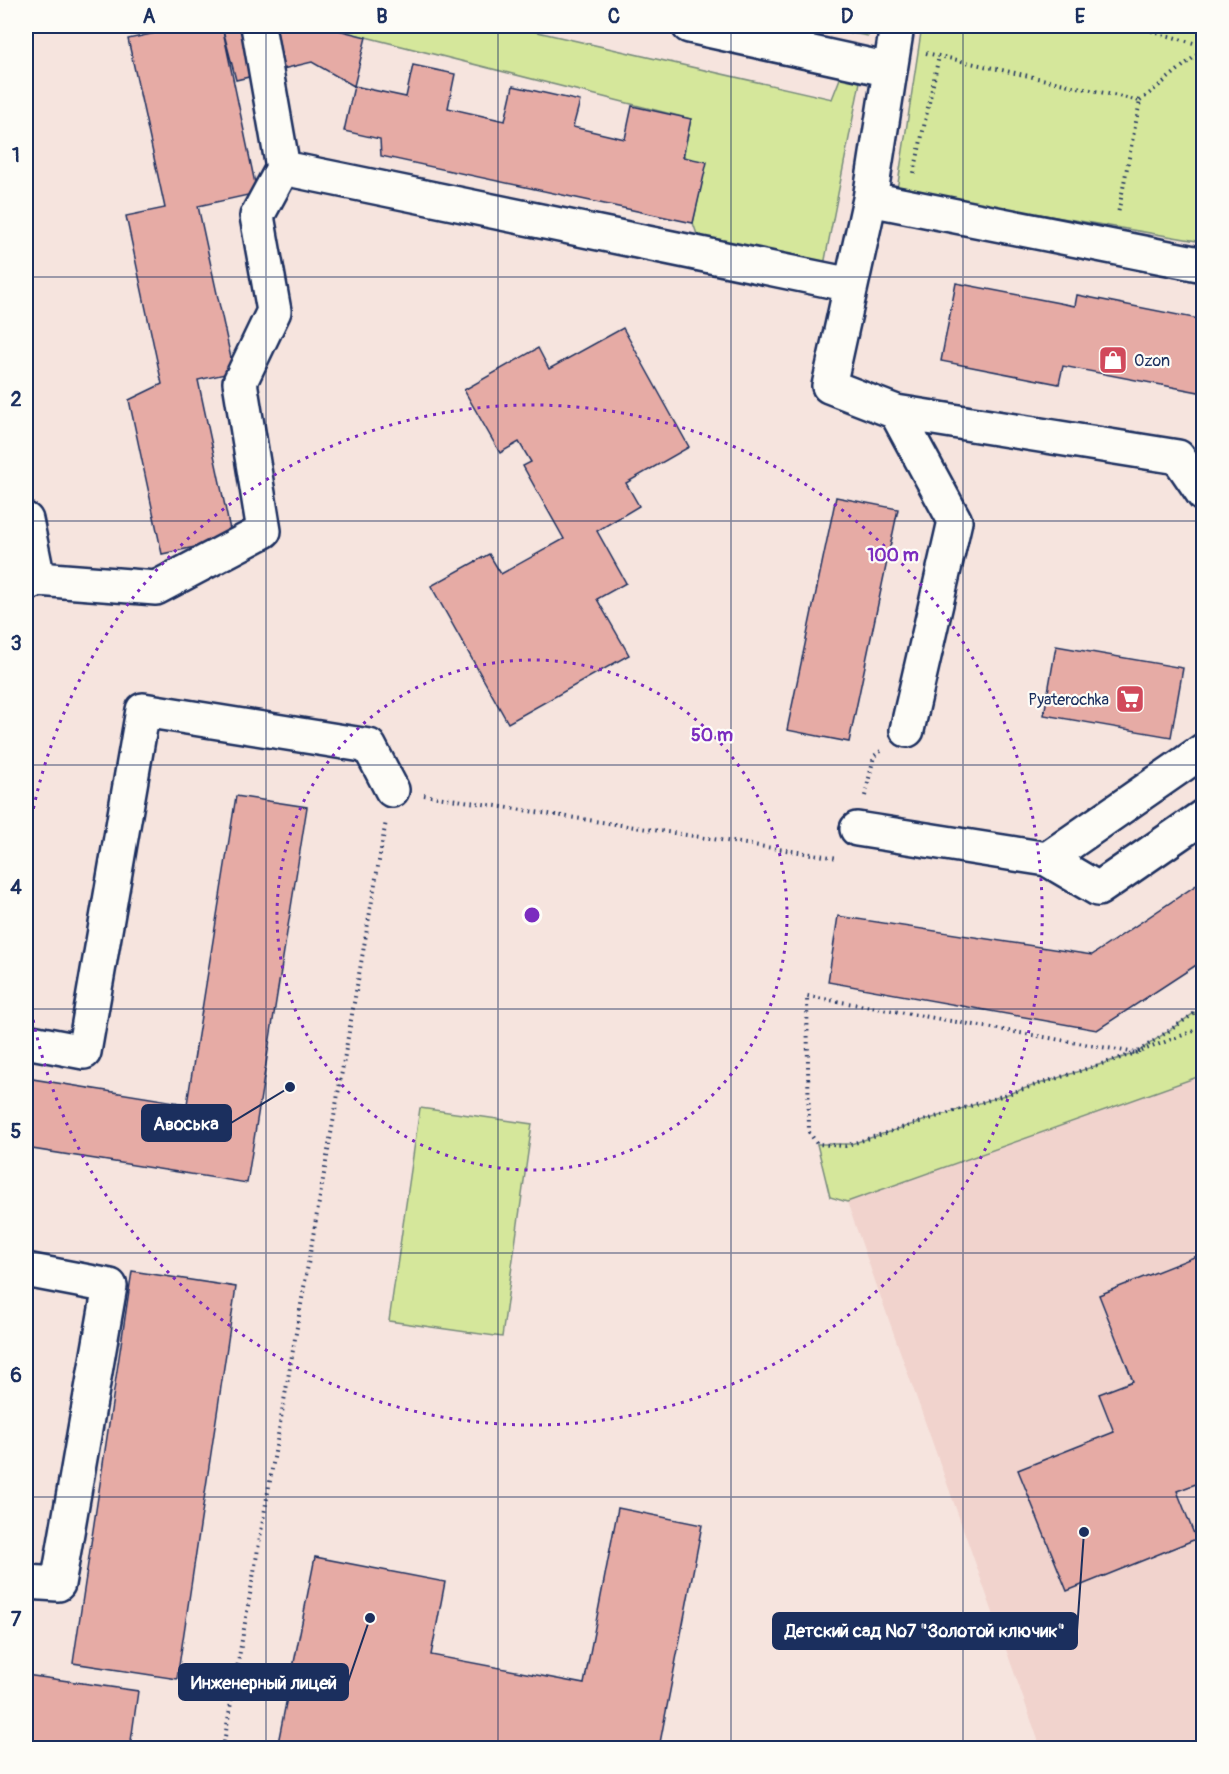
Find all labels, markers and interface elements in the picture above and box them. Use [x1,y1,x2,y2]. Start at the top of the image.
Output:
text: A [143,4,156,29]
text: B [376,4,388,29]
text: C [608,4,620,29]
text: D [841,4,854,29]
text: E [1075,4,1086,29]
text: 1 [12,143,20,168]
shop icon: Ozon [1097,344,1129,376]
place label: Ozon [1134,351,1170,371]
text: 2 [10,387,22,412]
text: 100 m [867,544,919,567]
text: 3 [10,631,22,656]
supermarket icon: Pyaterochka [1114,683,1146,715]
place label: Pyaterochka [1028,690,1109,710]
text: 50 m [691,724,733,747]
text: 4 [10,875,22,900]
centre of rings [522,905,542,925]
callout: Авоська [142,1105,231,1141]
text: Авоська [153,1113,219,1136]
text: 5 [11,1119,22,1144]
text: 6 [10,1363,22,1388]
text: 7 [11,1607,22,1632]
callout: Детский сад №7 "Золотой ключик" [773,1613,1077,1649]
text: Детский сад №7 "Золотой ключик" [784,1620,1065,1643]
callout: Инженерный лицей [179,1664,348,1700]
text: Инженерный лицей [191,1672,337,1695]

